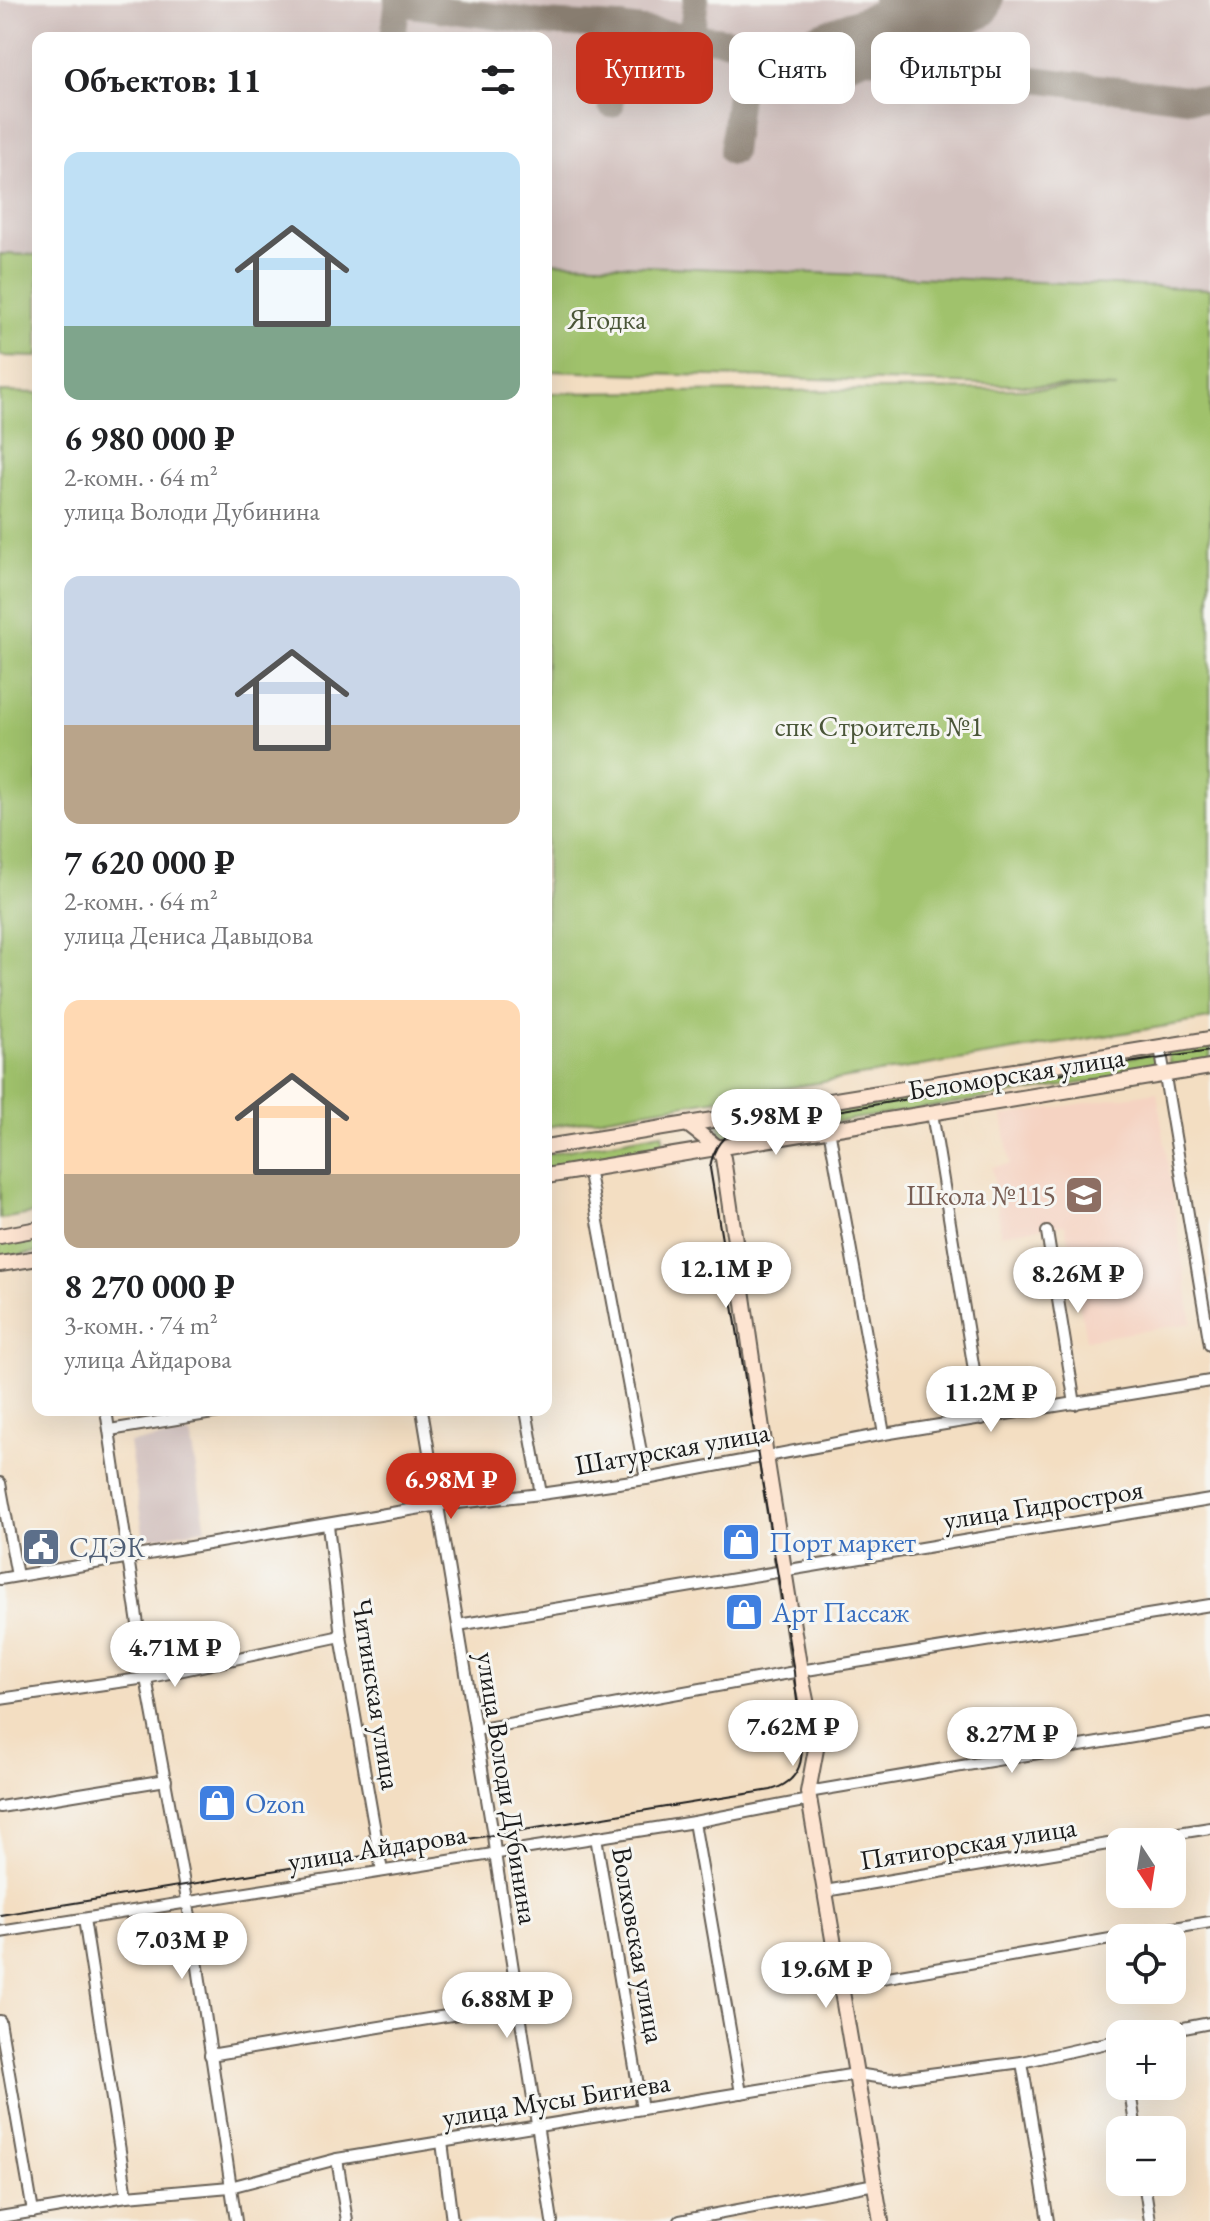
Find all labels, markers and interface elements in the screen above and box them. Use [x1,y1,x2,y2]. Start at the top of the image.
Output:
chip: Купить [576,32,713,104]
chip: Снять [729,32,855,104]
chip: Фильтры [871,32,1030,104]
text: Объектов: 11 [64,58,261,102]
icon: filters [476,58,520,102]
icon: home [220,204,364,348]
park label: Ягодка [567,301,647,337]
text: 6 980 000 ₽ [64,416,235,460]
text: 2-комн. · 64 m² [64,460,218,494]
text: улица Володи Дубинина [64,494,320,528]
icon: home [220,628,364,772]
park label: спк Строитель №1 [774,708,984,744]
text: 7 620 000 ₽ [64,840,235,884]
text: 2-комн. · 64 m² [64,884,218,918]
text: улица Дениса Давыдова [64,918,313,952]
street label: Беломорская улица [905,1038,1128,1108]
icon: home [220,1052,364,1196]
pin: 5.98M ₽ [702,1089,850,1157]
text: 5.98M ₽ [729,1098,823,1132]
school or university icon: Школа №115 [1063,1174,1105,1216]
place label: Школа №115 [906,1177,1056,1213]
pin: 12.1M ₽ [652,1242,800,1310]
pin: 8.26M ₽ [1004,1247,1152,1315]
text: 12.1M ₽ [679,1251,773,1285]
text: 8.26M ₽ [1031,1256,1125,1290]
text: 8 270 000 ₽ [64,1264,235,1308]
text: 3-комн. · 74 m² [64,1308,218,1342]
text: улица Айдарова [64,1342,232,1376]
pin: 11.2M ₽ [917,1366,1065,1434]
text: 11.2M ₽ [944,1375,1038,1409]
street label: Шатурская улица [572,1413,773,1483]
pin: 6.98M ₽ [377,1453,525,1521]
text: 6.98M ₽ [404,1462,498,1496]
street label: улица Гидростроя [940,1470,1146,1538]
shop icon: Порт маркет [720,1521,762,1563]
place label: Порт маркет [769,1524,917,1560]
public building icon: СДЭК [20,1526,62,1568]
place label: СДЭК [69,1529,146,1565]
shop icon: Арт Пассаж [723,1591,765,1633]
place label: Арт Пассаж [771,1594,910,1630]
street label: Читинская улица [344,1596,410,1793]
pin: 4.71M ₽ [101,1621,249,1689]
text: 4.71M ₽ [128,1630,222,1664]
street label: улица Володи Дубинина [469,1649,547,1928]
pin: 7.62M ₽ [719,1700,867,1768]
pin: 8.27M ₽ [938,1707,1086,1775]
text: 7.62M ₽ [746,1709,840,1743]
text: 8.27M ₽ [965,1716,1059,1750]
shop icon: Ozon [196,1782,238,1824]
place label: Ozon [245,1785,306,1821]
street label: Пятигорская улица [857,1808,1080,1878]
street label: улица Айдарова [285,1815,470,1879]
north arrow [1106,1828,1186,1908]
map controls [1106,1828,1186,2196]
street label: Волховская улица [604,1844,674,2047]
pin: 7.03M ₽ [108,1913,256,1981]
text: 7.03M ₽ [135,1922,229,1956]
button: locate [1106,1924,1186,2004]
pin: 19.6M ₽ [752,1942,900,2010]
text: 19.6M ₽ [779,1951,873,1985]
pin: 6.88M ₽ [433,1972,581,2040]
text: 6.88M ₽ [460,1981,554,2015]
button: + [1106,2020,1186,2100]
street label: улица Мусы Бигиева [439,2063,673,2135]
button: − [1106,2116,1186,2196]

